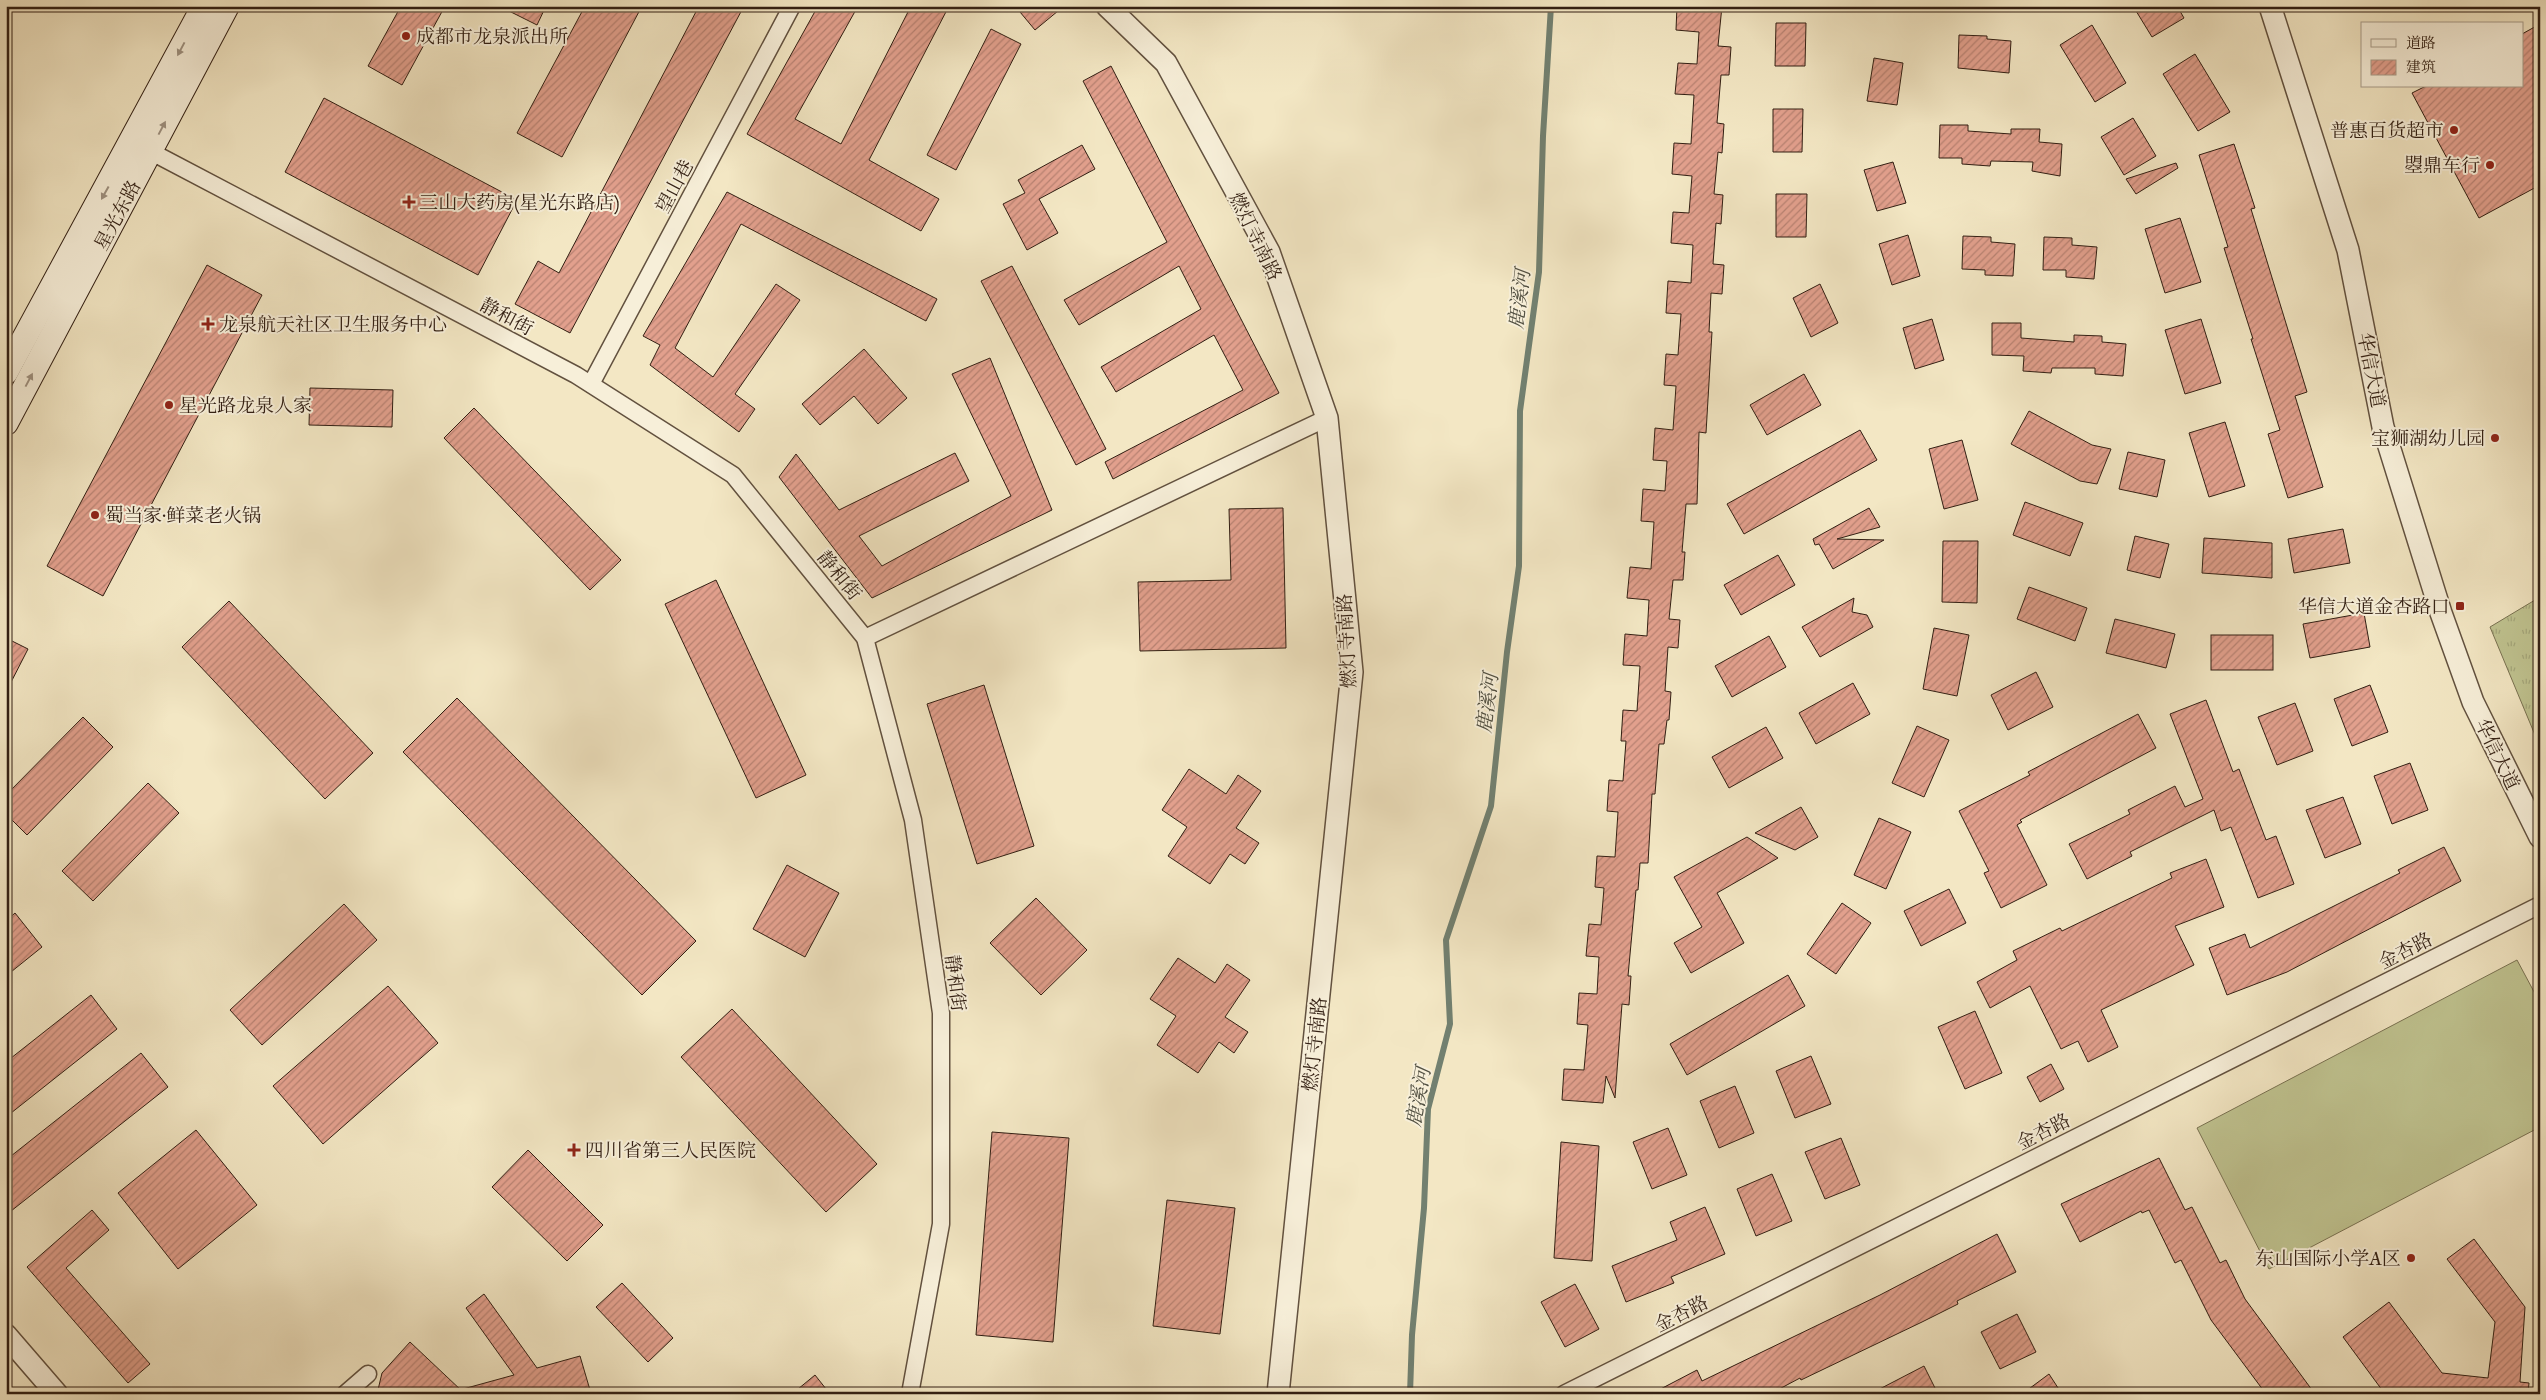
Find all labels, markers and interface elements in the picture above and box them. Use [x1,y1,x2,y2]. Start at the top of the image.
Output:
legend [2361,22,2524,88]
place label: 成都市龙泉派出所 [416,25,568,48]
marker: 成都市龙泉派出所 [400,30,412,42]
text: 道路 [2406,34,2436,52]
one-way arrow [177,42,185,57]
text: 建筑 [2406,58,2436,76]
place label: 普惠百货超市 [2330,119,2444,142]
one-way arrow [158,121,166,135]
marker: 普惠百货超市 [2448,124,2460,136]
place label: 曌鼎车行 [2404,154,2480,177]
street label: 望山巷 [651,156,698,217]
marker: 曌鼎车行 [2484,159,2496,171]
street label: 星光东路 [89,176,145,254]
one-way arrow [100,186,109,199]
street label: 燃灯寺南路 [1224,188,1287,284]
place label: 三山大药房(星光东路店) [419,191,620,215]
marker: 三山大药房(星光东路店) [403,196,415,208]
water label: 鹿溪河 [1503,265,1535,330]
street label: 静和街 [476,293,537,340]
place label: 龙泉航天社区卫生服务中心 [219,313,447,336]
marker: 龙泉航天社区卫生服务中心 [201,317,215,331]
street label: 华信大道 [2353,331,2390,410]
one-way arrow [25,373,33,387]
place label: 星光路龙泉人家 [179,394,312,417]
marker: 星光路龙泉人家 [163,399,175,411]
place label: 宝狮湖幼儿园 [2371,427,2485,450]
marker: 宝狮湖幼儿园 [2489,432,2501,444]
place label: 蜀当家·鲜菜老火锅 [105,504,261,527]
marker: 蜀当家·鲜菜老火锅 [89,509,101,521]
street label: 静和街 [813,546,866,605]
street label: 燃灯寺南路 [1333,593,1360,689]
place label: 华信大道金杏路口 [2298,595,2450,618]
marker: 华信大道金杏路口 [2454,600,2466,612]
water label: 鹿溪河 [1471,669,1503,734]
street label: 华信大道 [2471,715,2525,793]
street label: 金杏路 [2375,927,2436,974]
street label: 静和街 [941,953,970,1013]
street label: 燃灯寺南路 [1298,996,1331,1093]
water label: 鹿溪河 [1401,1062,1436,1129]
street label: 金杏路 [2013,1108,2074,1155]
place label: 四川省第三人民医院 [585,1139,756,1162]
marker: 四川省第三人民医院 [567,1143,581,1157]
place label: 东山国际小学A区 [2255,1247,2401,1270]
marker: 东山国际小学A区 [2405,1252,2417,1264]
street label: 金杏路 [1651,1290,1712,1337]

